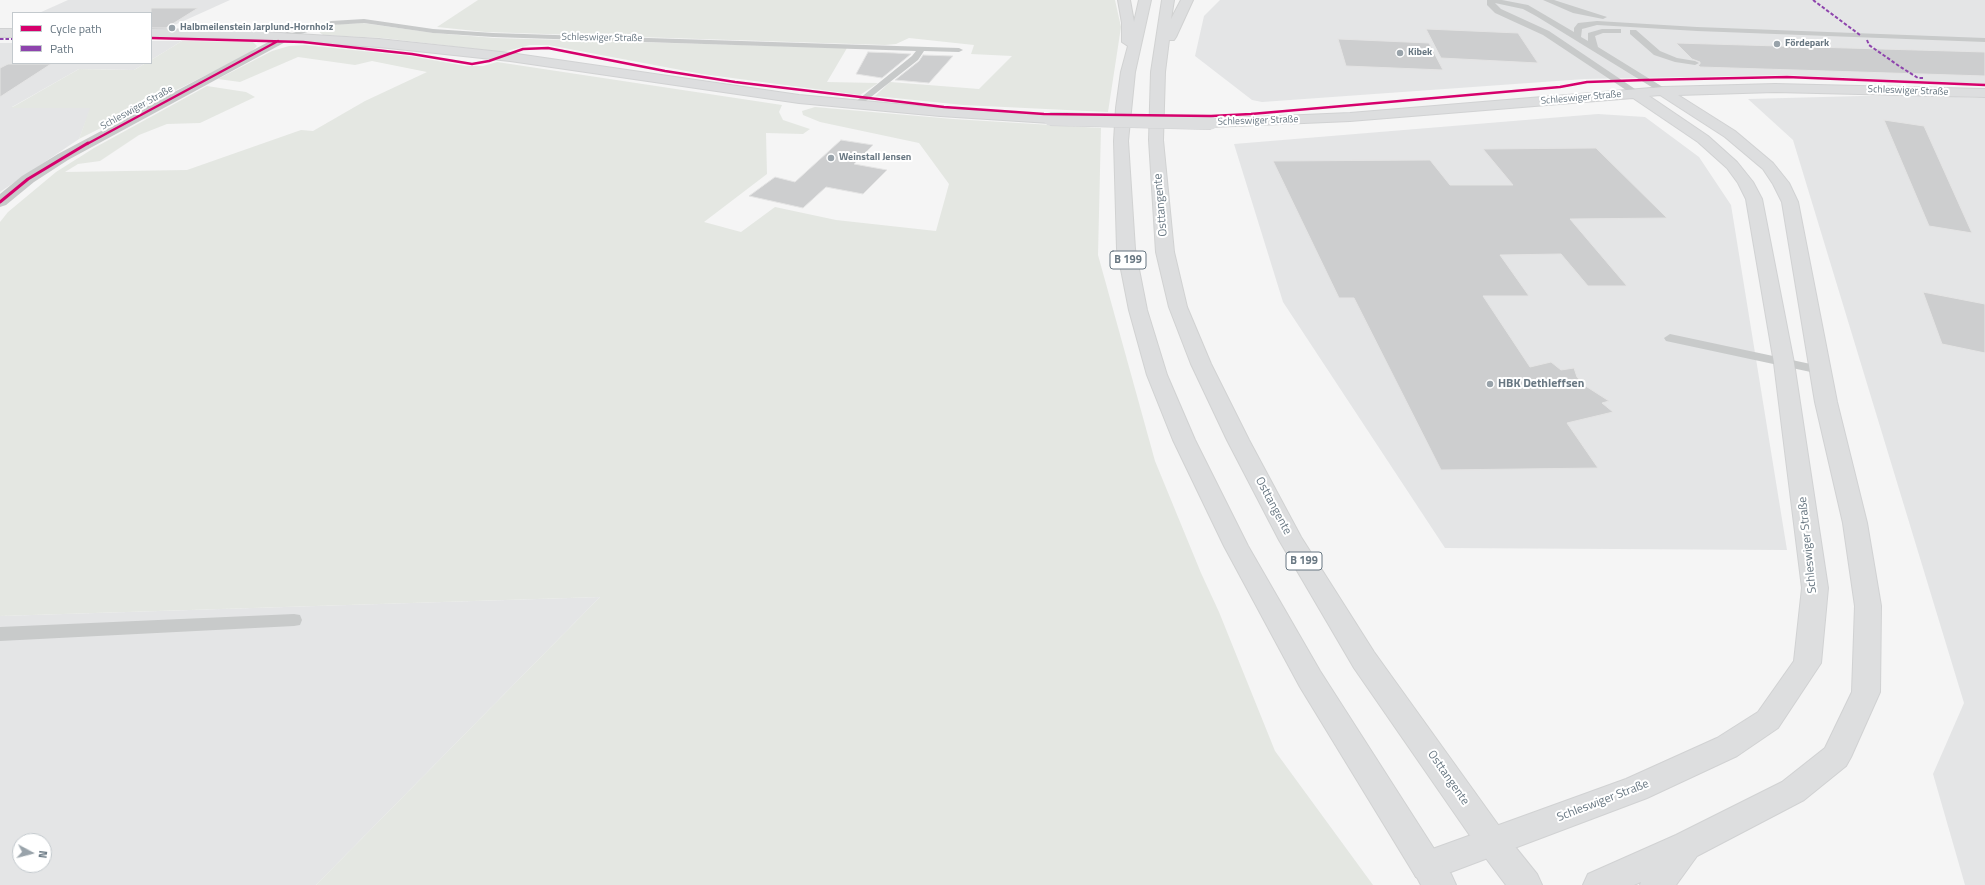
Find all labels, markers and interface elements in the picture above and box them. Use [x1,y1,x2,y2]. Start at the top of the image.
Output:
legend [12,12,152,64]
text: Cycle path [50,19,102,38]
place label: Halbmeilenstein Jarplund-Hornholz [180,22,333,34]
marker: Halbmeilenstein Jarplund-Hornholz [167,23,177,33]
street label: Schleswiger Straße [561,31,643,45]
place label: Fördepark [1785,38,1829,50]
text: Path [50,39,74,58]
marker: Fördepark [1772,39,1782,49]
place label: Kibek [1408,47,1432,59]
marker: Kibek [1395,48,1405,58]
street label: Schleswiger Straße [99,83,175,133]
street label: Schleswiger Straße [1867,84,1949,98]
street label: Schleswiger Straße [1540,88,1622,108]
street label: Schleswiger Straße [1217,114,1299,128]
place label: Weinstall Jensen [839,152,911,164]
marker: Weinstall Jensen [826,153,836,163]
street label: Osttangente [1151,173,1171,237]
road number: B 199 [1110,251,1146,269]
place label: HBK Dethleffsen [1498,377,1584,391]
marker: HBK Dethleffsen [1485,379,1495,389]
street label: Osttangente [1252,475,1294,537]
street label: Schleswiger Straße [1796,496,1820,594]
road number: B 199 [1286,552,1322,570]
street label: Osttangente [1424,748,1472,808]
street label: Schleswiger Straße [1555,777,1651,825]
north arrow [12,833,52,873]
text: N [35,850,51,859]

